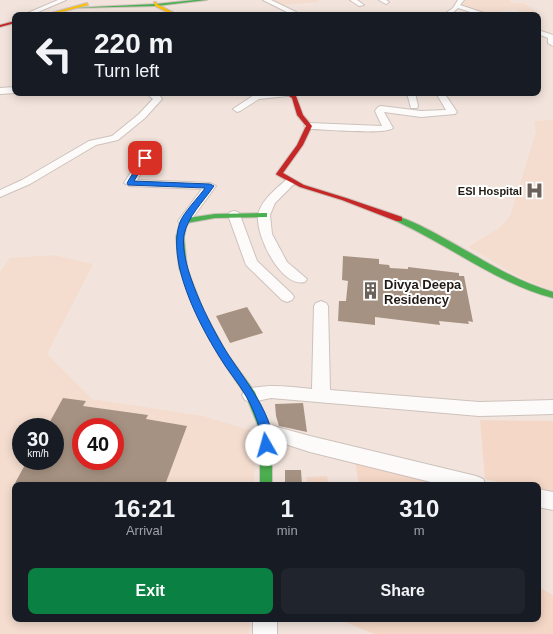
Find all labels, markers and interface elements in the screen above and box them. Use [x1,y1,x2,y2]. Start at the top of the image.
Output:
icon: left [28,28,80,80]
text: 220 m [94,28,173,59]
text: Turn left [94,61,159,81]
pin [128,141,162,175]
icon: arrive [134,147,156,169]
hospital icon: ESI Hospital [525,181,545,201]
place label: ESI Hospital [458,185,522,197]
place label: Divya Deepa Residency [384,277,462,307]
building icon: Divya Deepa Residency [361,281,381,301]
speed limit sign: 40 [72,418,124,470]
position arrow [245,424,287,466]
text: 30 [27,428,49,450]
text: km/h [27,448,49,459]
text: 16:21 [114,495,175,522]
text: 1 [280,495,294,522]
text: 310 [399,495,439,522]
text: Arrival [126,523,163,538]
text: min [277,523,298,538]
text: m [414,523,425,538]
button: Exit [28,568,273,614]
button: Share [281,568,525,614]

